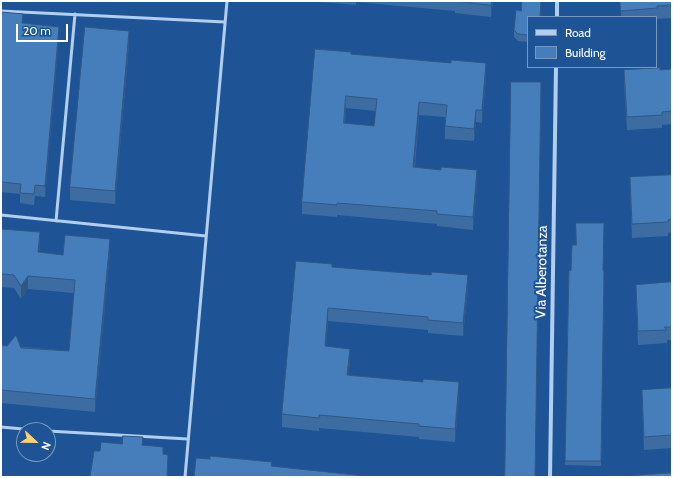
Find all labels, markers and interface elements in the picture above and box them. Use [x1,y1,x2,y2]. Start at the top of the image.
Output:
scale bar [18,16,70,42]
legend [527,16,657,68]
text: 20 m [23,23,51,38]
text: Road [565,25,591,40]
text: Building [565,45,606,60]
street label: Via Alberotanza [533,225,551,319]
north arrow [16,422,56,462]
text: N [38,440,54,452]

